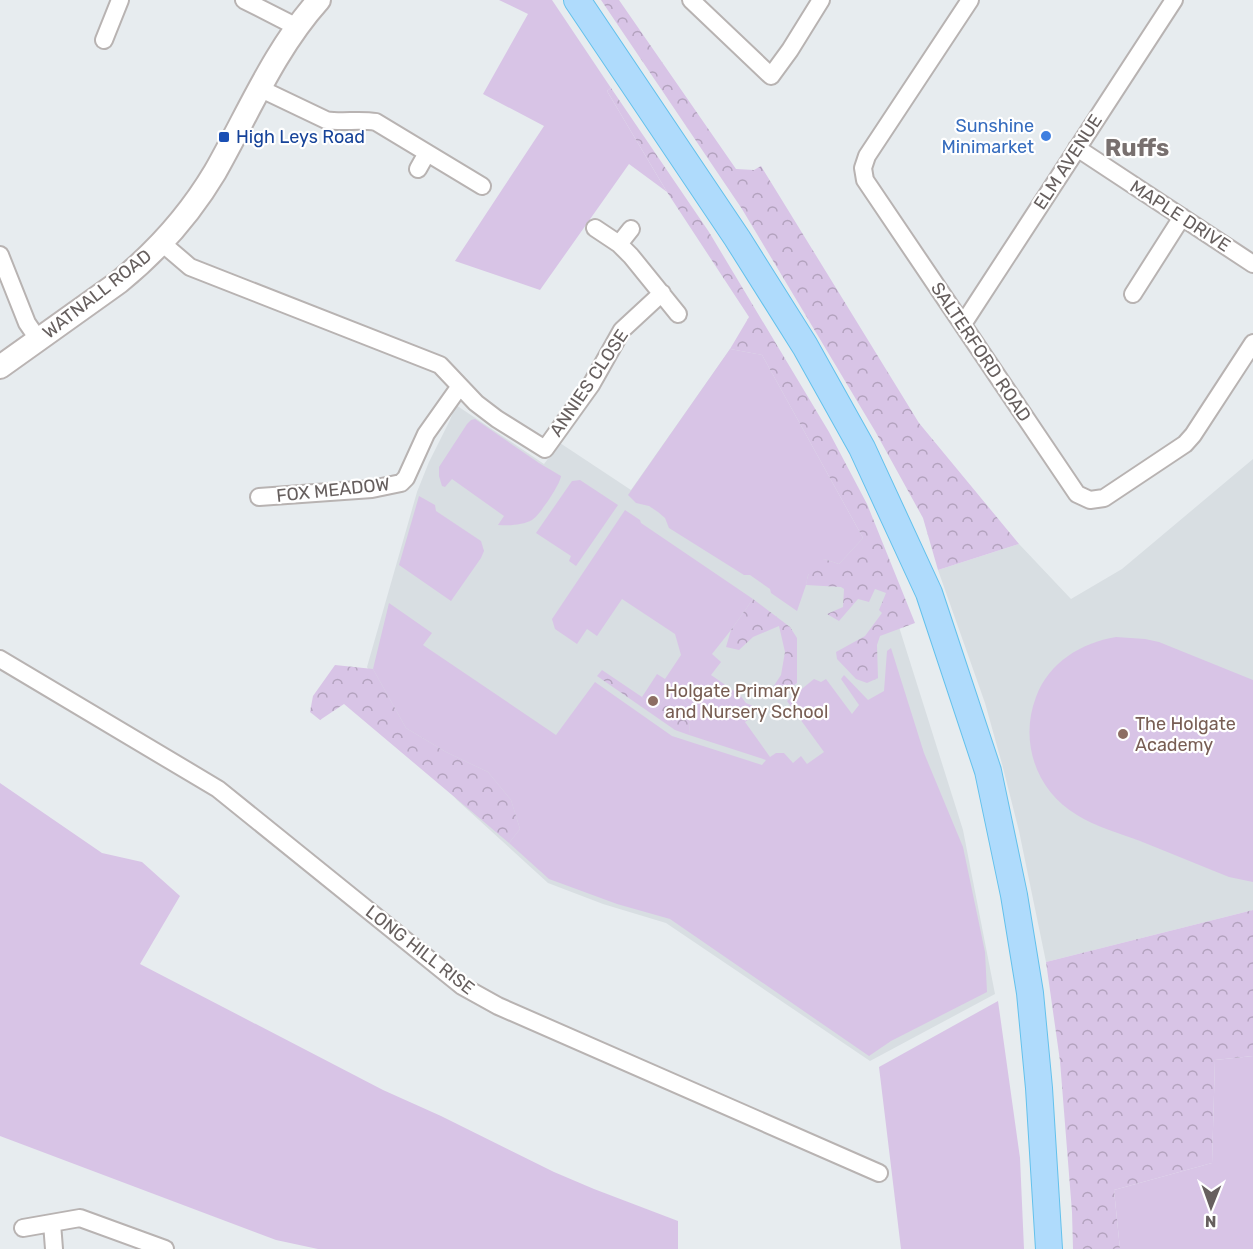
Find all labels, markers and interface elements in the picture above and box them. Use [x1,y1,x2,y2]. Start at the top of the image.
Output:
street label: ELM AVENUE [1029,110,1107,214]
place label: Sunshine Minimarket [941,115,1034,158]
place label: High Leys Road [236,126,365,148]
marker: Sunshine Minimarket [1039,129,1053,143]
marker: High Leys Road [217,130,231,144]
district label: Ruffs [1105,134,1169,162]
street label: MAPLE DRIVE [1126,175,1234,257]
street label: WATNALL ROAD [38,245,156,343]
street label: SALTERFORD ROAD [926,278,1036,426]
street label: ANNIES CLOSE [545,325,633,441]
street label: FOX MEADOW [275,473,391,507]
place label: Holgate Primary and Nursery School [665,680,828,723]
marker: Holgate Primary and Nursery School [646,694,660,708]
place label: The Holgate Academy [1135,713,1236,756]
marker: The Holgate Academy [1116,727,1130,741]
street label: LONG HILL RISE [361,901,479,999]
north arrow [1181,1177,1241,1237]
text: N [1205,1212,1217,1231]

